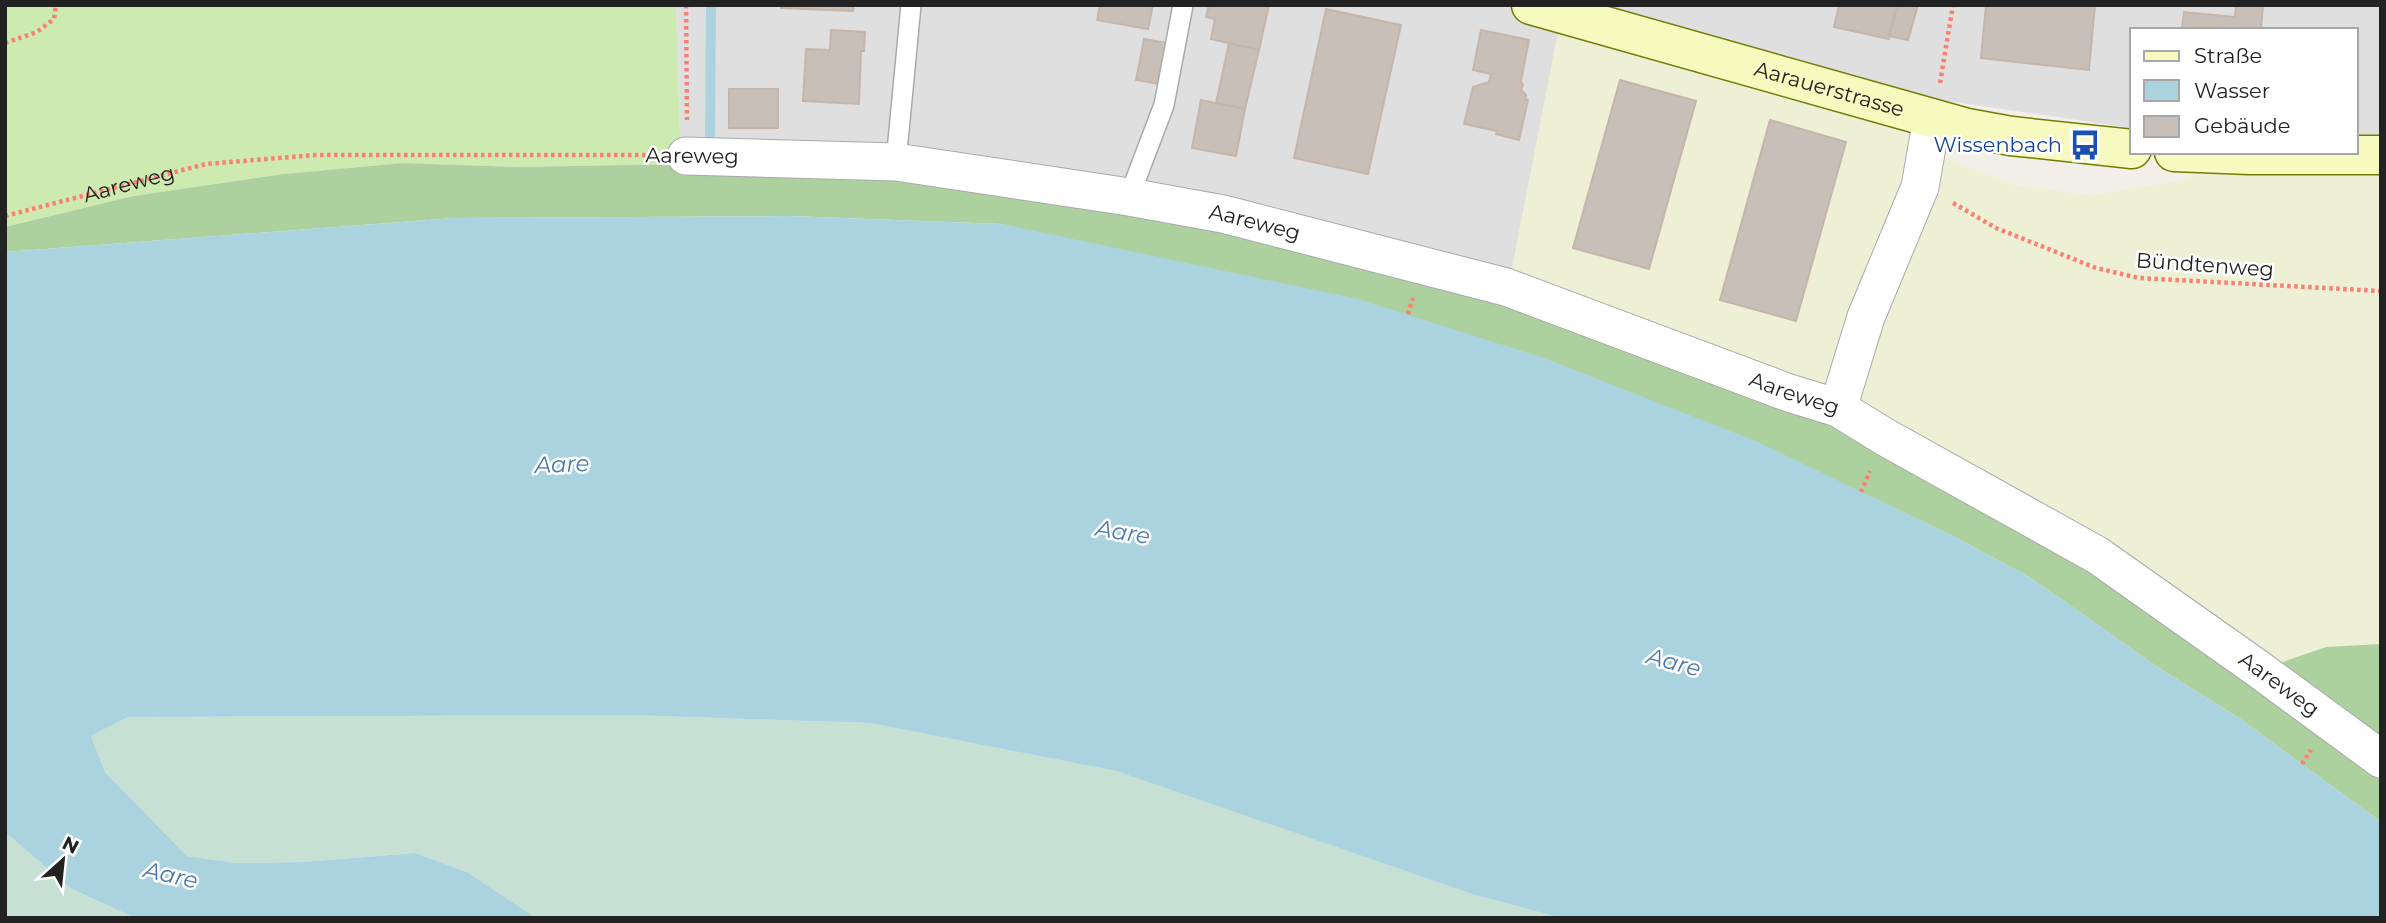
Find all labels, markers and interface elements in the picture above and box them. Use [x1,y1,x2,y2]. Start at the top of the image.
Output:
legend [2130,28,2358,154]
text: Straße [2194,43,2262,68]
street label: Aarauerstrasse [1752,56,1907,122]
text: Wasser [2194,78,2270,103]
text: Gebäude [2194,113,2291,138]
bus stop icon: Wissenbach [2068,128,2102,162]
place label: Wissenbach [1934,132,2062,157]
street label: Aareweg [645,142,739,169]
street label: Aareweg [80,160,177,207]
street label: Aareweg [1207,199,1303,245]
street label: Bündtenweg [2135,247,2275,282]
street label: Aareweg [1746,366,1843,420]
water label: Aare [532,449,590,479]
water label: Aare [1092,514,1152,550]
water label: Aare [1642,641,1704,683]
street label: Aareweg [2234,646,2324,721]
north arrow [28,825,98,895]
text: N [58,832,83,859]
water label: Aare [139,855,201,895]

